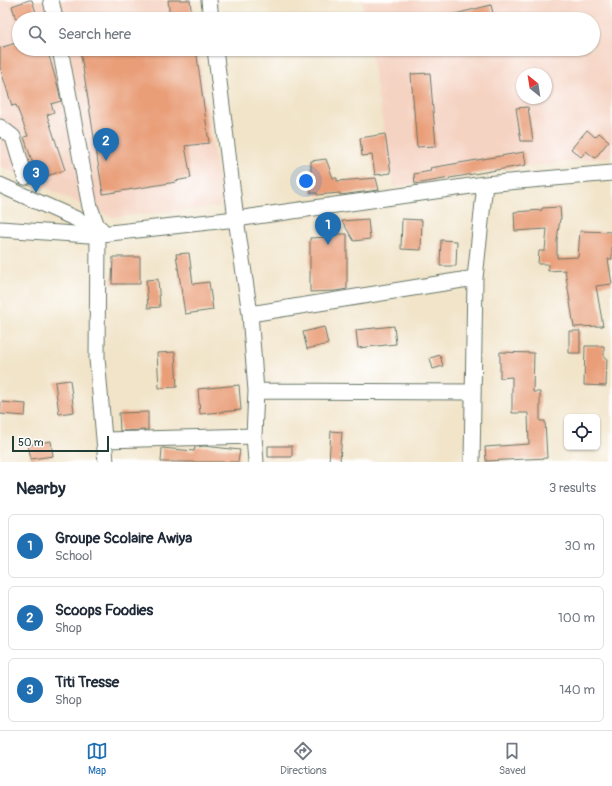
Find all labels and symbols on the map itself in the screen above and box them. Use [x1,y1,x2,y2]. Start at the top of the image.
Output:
north arrow [516,68,552,104]
pin: 2 [93,128,119,161]
pin: 3 [23,160,49,193]
your location [296,171,316,191]
pin: 1 [315,212,341,245]
scale bar [12,434,109,453]

